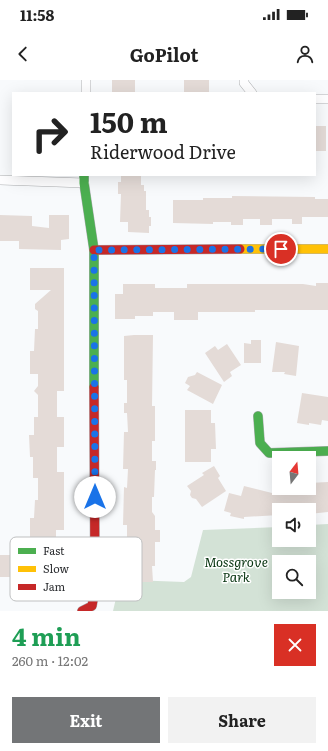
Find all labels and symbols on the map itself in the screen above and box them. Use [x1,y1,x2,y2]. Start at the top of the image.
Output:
pin [264,232,298,266]
north arrow [272,451,316,495]
position arrow [74,476,116,518]
legend [10,537,142,601]
text: Fast [43,542,65,558]
park label: Mossgrove Park [204,552,268,586]
text: Slow [43,560,69,576]
text: Jam [43,578,66,594]

